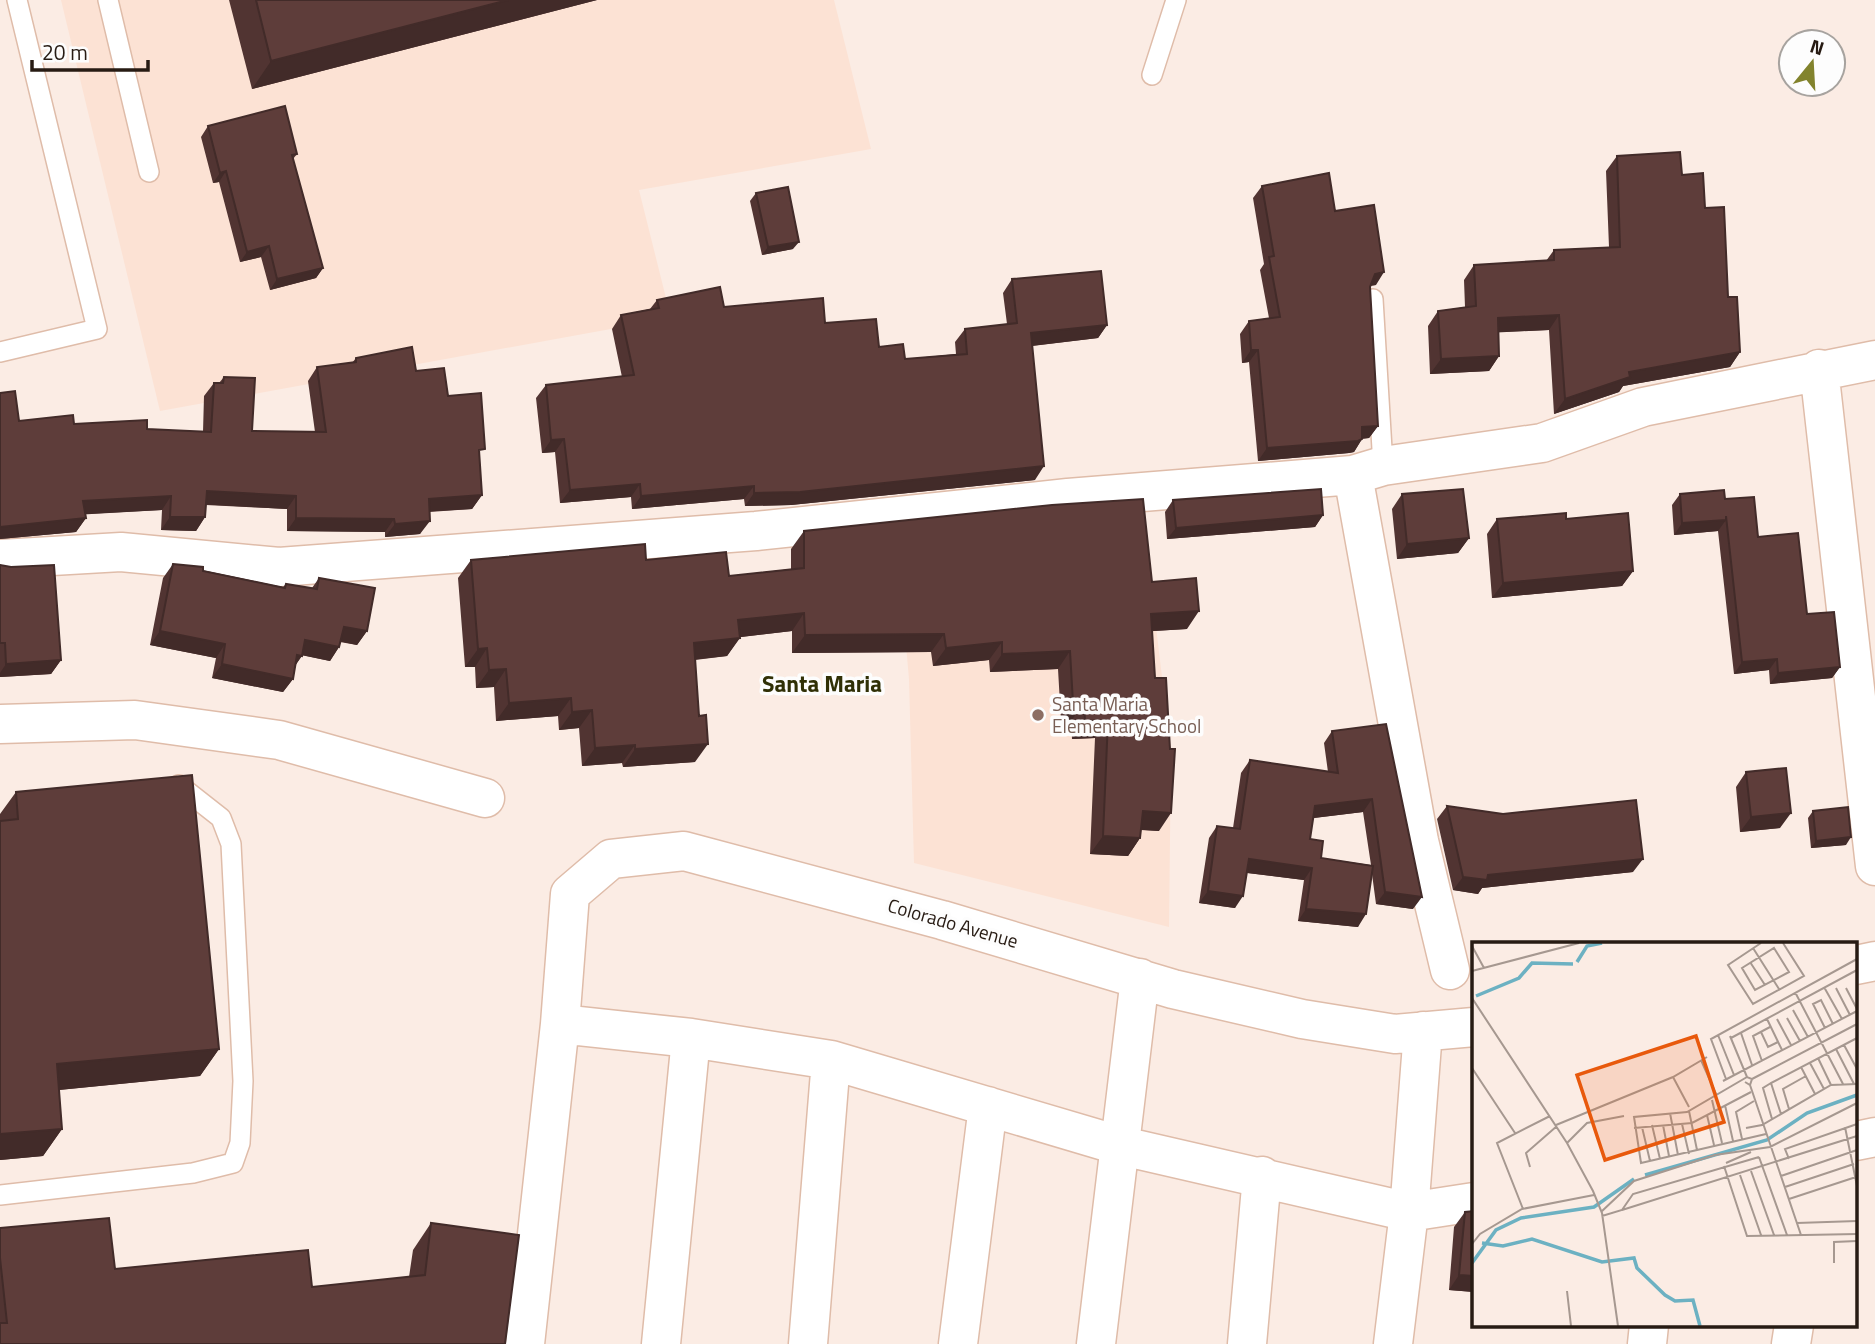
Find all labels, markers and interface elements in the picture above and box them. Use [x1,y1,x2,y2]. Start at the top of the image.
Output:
scale bar [32,28,147,72]
north arrow [1777,28,1847,98]
text: N [1807,31,1828,62]
text: 20 m [42,36,88,68]
district label: Santa Maria [762,666,882,701]
place label: Santa Maria Elementary School [1052,689,1201,740]
marker: Santa Maria Elementary School [1030,707,1046,723]
street label: Colorado Avenue [885,890,1022,955]
inset map [1472,942,1857,1326]

